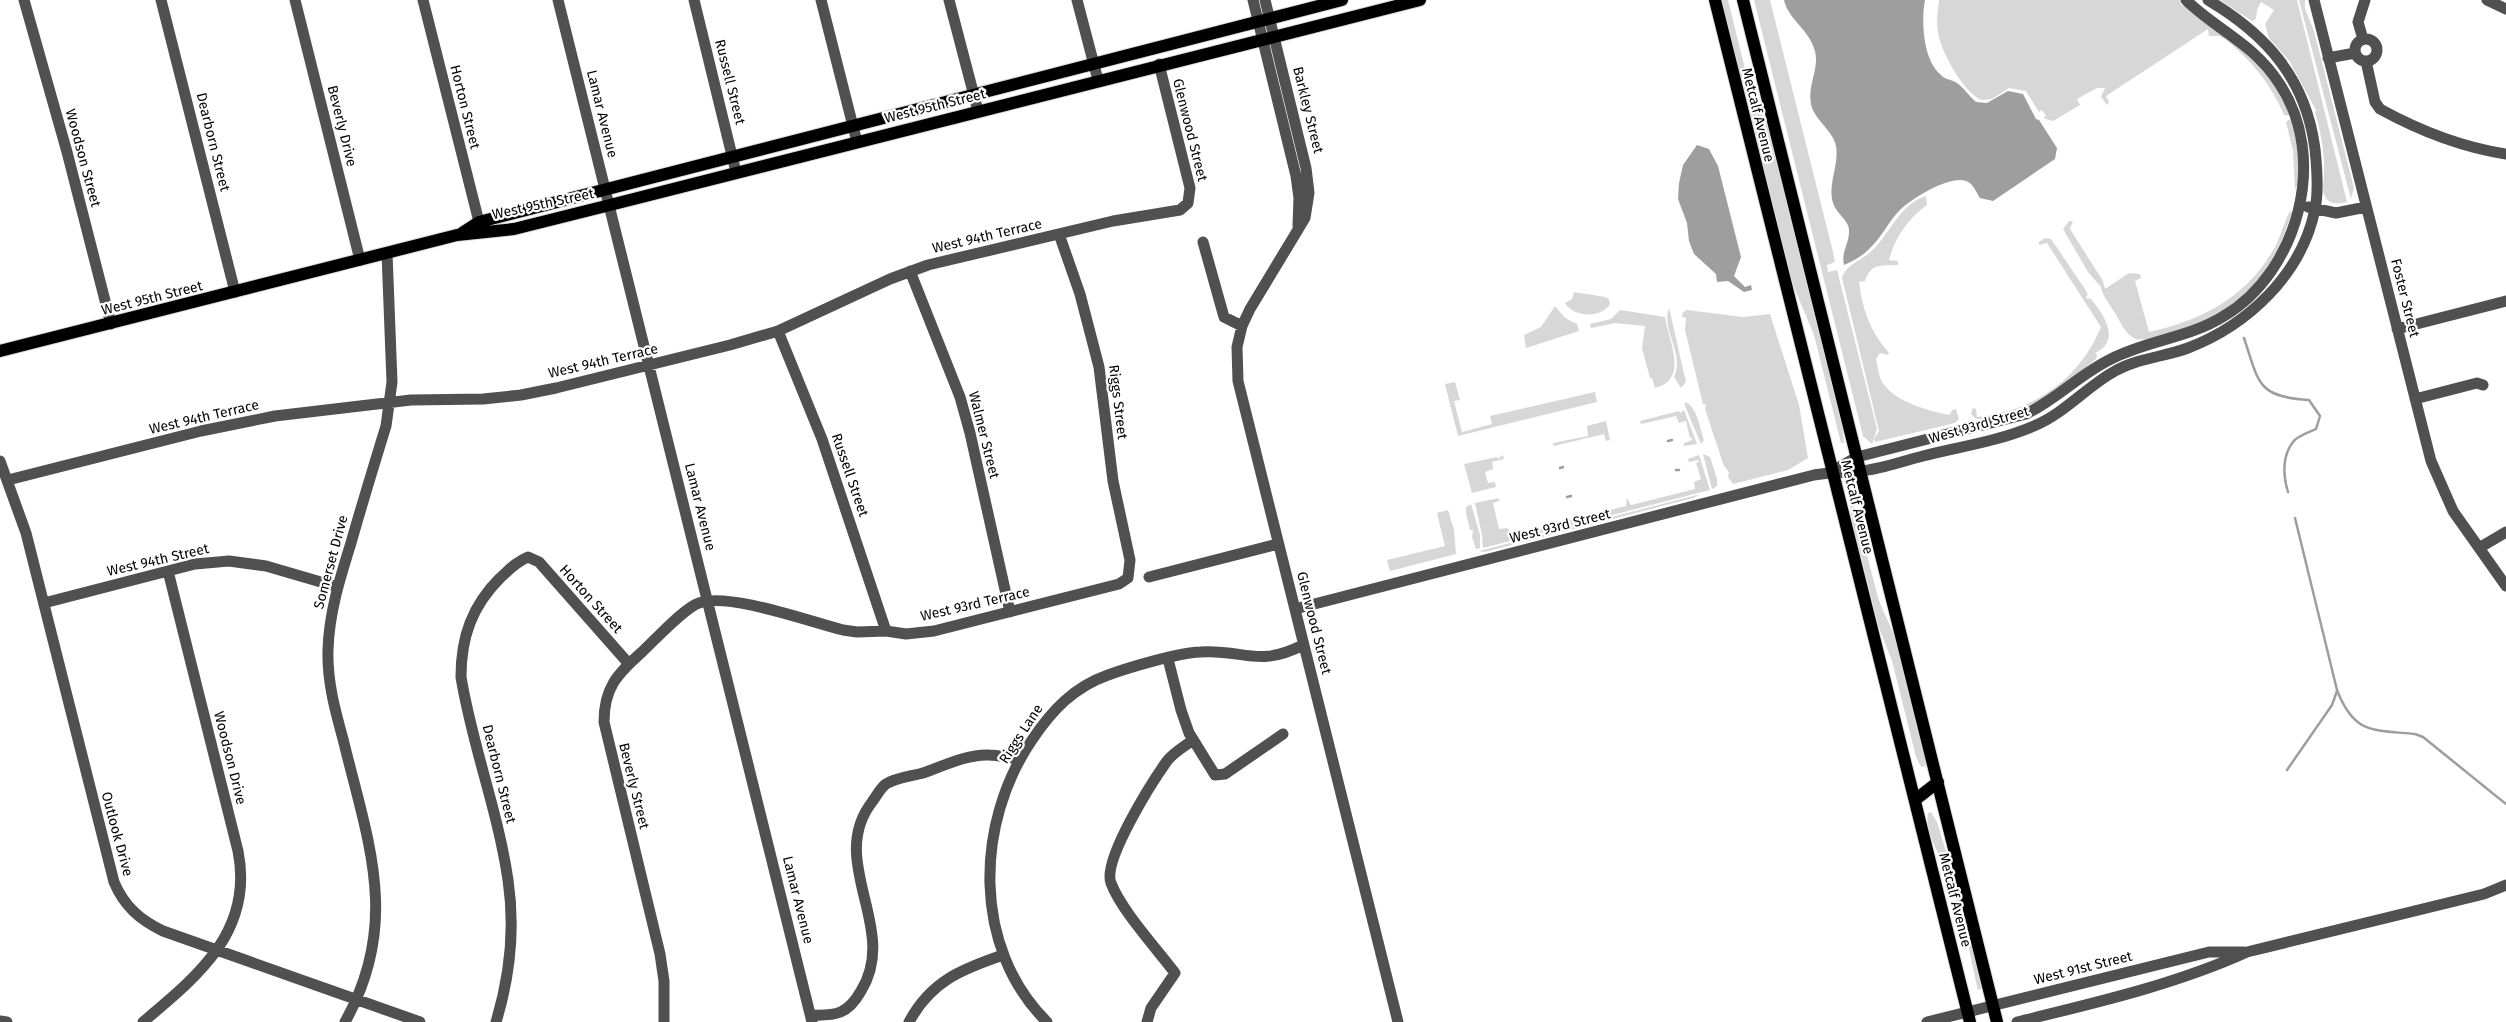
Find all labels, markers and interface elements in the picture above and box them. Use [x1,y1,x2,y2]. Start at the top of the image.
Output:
street label: Russell Street [711,38,749,127]
street label: Horton Street [446,63,484,152]
street label: Barkley Street [1289,65,1327,156]
street label: Metcalf Avenue [1738,66,1778,164]
street label: Lamar Avenue [583,68,621,160]
street label: Glenwood Street [1169,77,1211,184]
street label: Beverly Drive [324,84,360,168]
street label: West 95th Street [883,85,988,127]
street label: Dearborn Street [192,91,234,194]
street label: Woodson Street [62,107,104,210]
street label: West 95th Street [491,185,596,223]
street label: West 94th Terrace [930,215,1044,257]
street label: Foster Street [2387,257,2423,340]
street label: West 95th Street [100,277,205,319]
street label: West 94th Terrace [546,340,660,382]
street label: Riggs Street [1105,364,1131,441]
street label: Walmer Street [965,390,1003,481]
street label: West 94th Terrace [147,396,261,438]
street label: West 93rd Street [1927,402,2032,447]
street label: Russell Street [828,431,873,520]
street label: Metcalf Avenue [1837,458,1877,556]
street label: Lamar Avenue [681,461,719,553]
street label: West 93rd Street [1508,505,1613,547]
street label: Somerset Drive [310,513,352,611]
street label: West 94th Street [105,540,211,580]
street label: Horton Street [556,561,627,637]
street label: Glenwood Street [1293,570,1335,677]
street label: West 93rd Terrace [919,583,1031,625]
street label: Riggs Lane [996,701,1046,767]
street label: Woodson Drive [210,710,250,806]
street label: Dearborn Street [478,723,520,826]
street label: Beverly Street [615,741,653,832]
street label: Outlook Drive [98,790,136,878]
street label: Metcalf Avenue [1935,851,1975,949]
street label: Lamar Avenue [779,854,817,946]
street label: West 91st Street [2032,947,2135,988]

